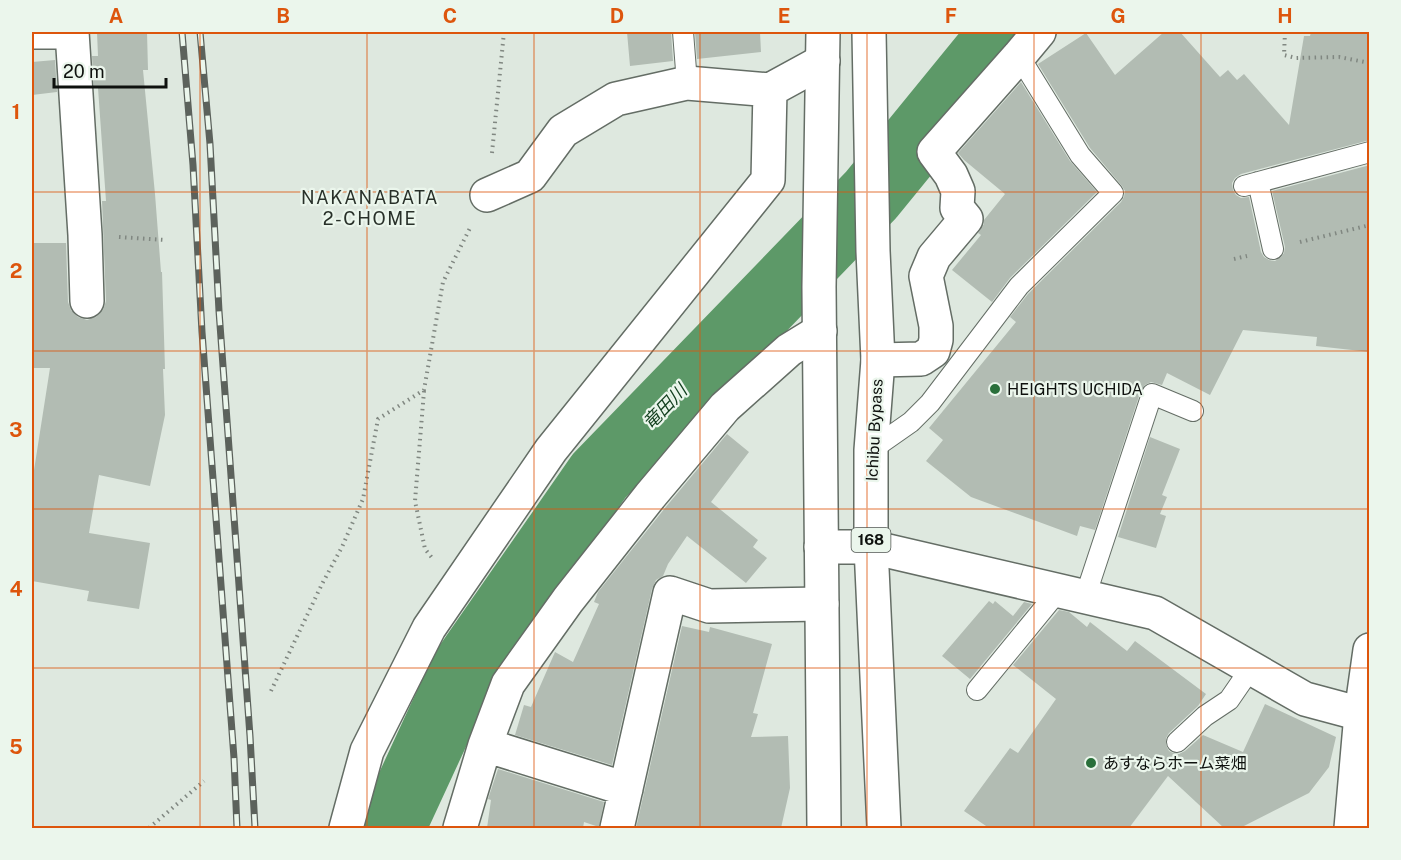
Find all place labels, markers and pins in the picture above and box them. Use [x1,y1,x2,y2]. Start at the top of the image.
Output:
place label: HEIGHTS UCHIDA [1007,380,1143,399]
marker: HEIGHTS UCHIDA [988,382,1002,396]
place label: あすならホーム菜畑 [1103,754,1247,773]
marker: あすならホーム菜畑 [1084,756,1098,770]

